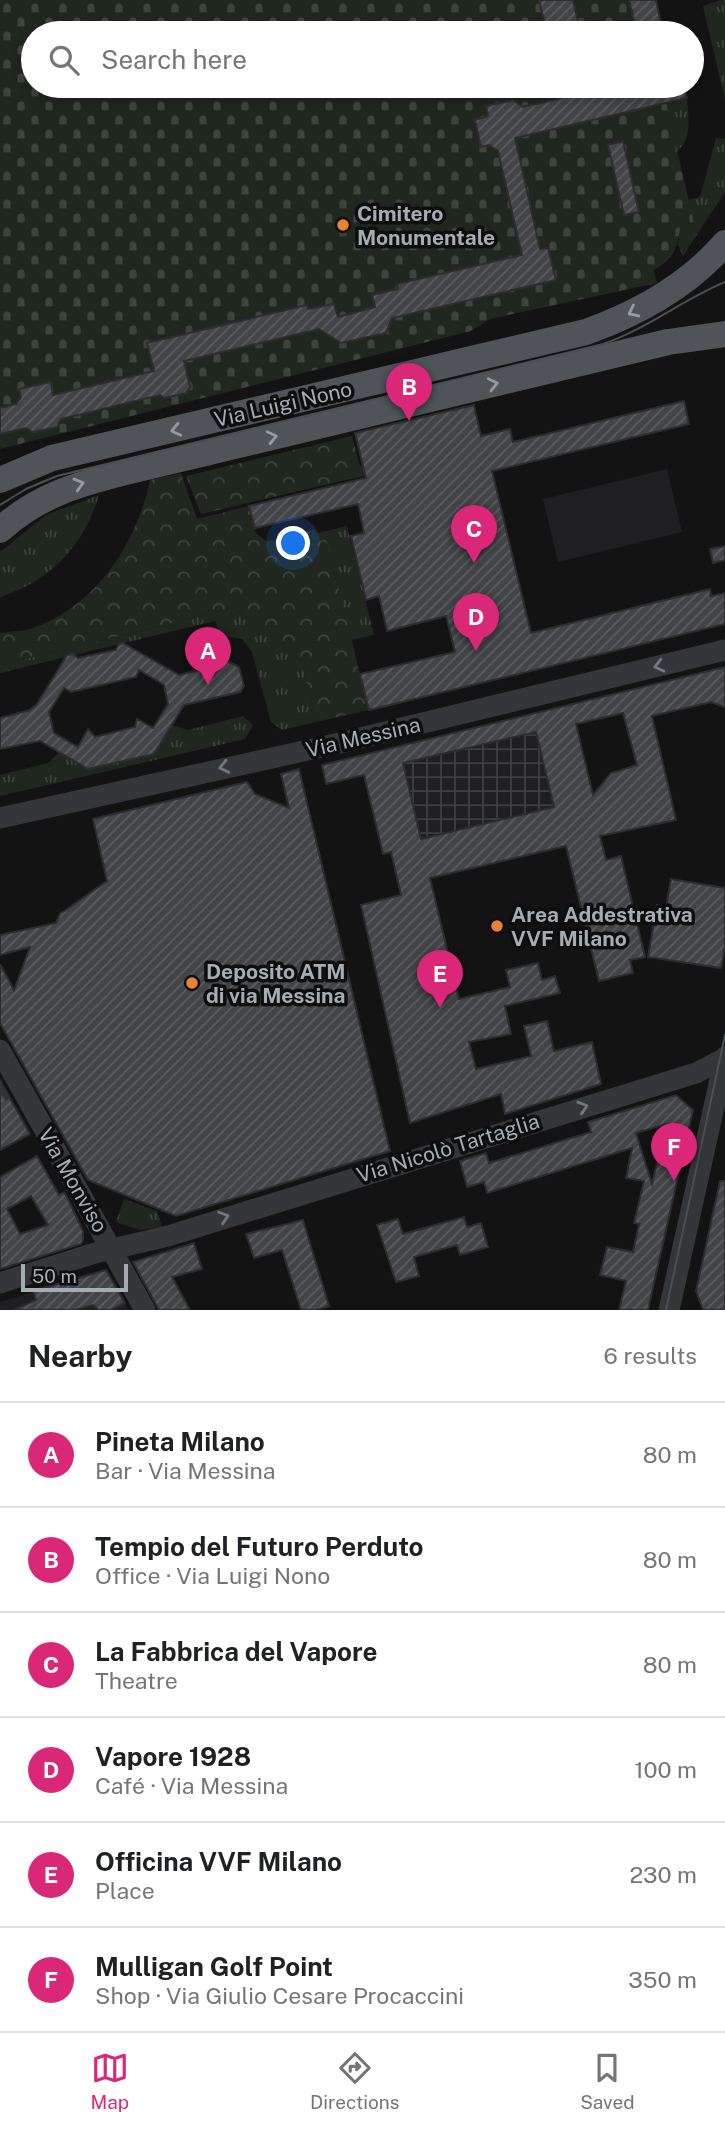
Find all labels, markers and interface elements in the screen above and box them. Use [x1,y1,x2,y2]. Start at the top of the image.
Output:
search box [21,21,704,98]
icon: search [45,41,83,79]
text: Search here [101,44,247,75]
place label: Cimitero Monumentale [357,201,495,250]
marker: Cimitero Monumentale [335,217,351,233]
one-way arrow [628,304,640,318]
pin: B [386,363,432,421]
street label: Via Luigi Nono [212,376,354,432]
one-way arrow [487,378,499,392]
one-way arrow [170,421,182,436]
one-way arrow [266,431,278,445]
one-way arrow [73,478,85,493]
pin: C [451,505,497,563]
your location [276,526,310,560]
pin: D [453,593,499,651]
pin: A [185,627,231,685]
one-way arrow [653,658,665,672]
street label: Via Messina [303,712,423,762]
one-way arrow [218,759,230,773]
place label: Area Addestrativa VVF Milano [511,902,693,951]
marker: Area Addestrativa VVF Milano [489,918,505,934]
pin: E [417,950,463,1008]
place label: Deposito ATM di via Messina [206,959,346,1008]
marker: Deposito ATM di via Messina [184,975,200,991]
one-way arrow [576,1101,588,1116]
street label: Via Nicolò Tartaglia [354,1108,542,1188]
street label: Via Monviso [33,1123,113,1237]
pin: F [651,1123,697,1181]
one-way arrow [218,1211,230,1225]
scale bar [21,1261,128,1293]
text: 50 m [32,1265,77,1287]
text: Nearby [28,1338,132,1374]
text: 6 results [604,1342,697,1369]
text: Pineta Milano [95,1426,265,1457]
text: A [43,1441,59,1468]
text: 80 m [643,1441,697,1468]
text: Bar · Via Messina [95,1457,276,1484]
text: Tempio del Futuro Perduto [95,1531,424,1562]
text: B [43,1546,59,1573]
text: 80 m [643,1546,697,1573]
text: Office · Via Luigi Nono [95,1562,330,1589]
text: La Fabbrica del Vapore [95,1636,378,1667]
text: C [43,1651,59,1678]
text: 80 m [643,1651,697,1678]
text: Theatre [95,1667,178,1694]
text: Vapore 1928 [95,1741,251,1772]
text: D [43,1756,59,1783]
text: 100 m [634,1756,697,1783]
text: Café · Via Messina [95,1772,288,1799]
text: Officina VVF Milano [95,1846,342,1877]
text: E [44,1861,58,1888]
text: 230 m [629,1861,697,1888]
text: Place [95,1877,155,1904]
text: Mulligan Golf Point [95,1951,333,1982]
text: F [44,1966,58,1993]
text: 350 m [628,1966,697,1993]
text: Shop · Via Giulio Cesare Procaccini [95,1982,464,2009]
tab: Map [90,2049,129,2113]
tab: Directions [310,2049,399,2113]
tab: Saved [580,2049,635,2113]

